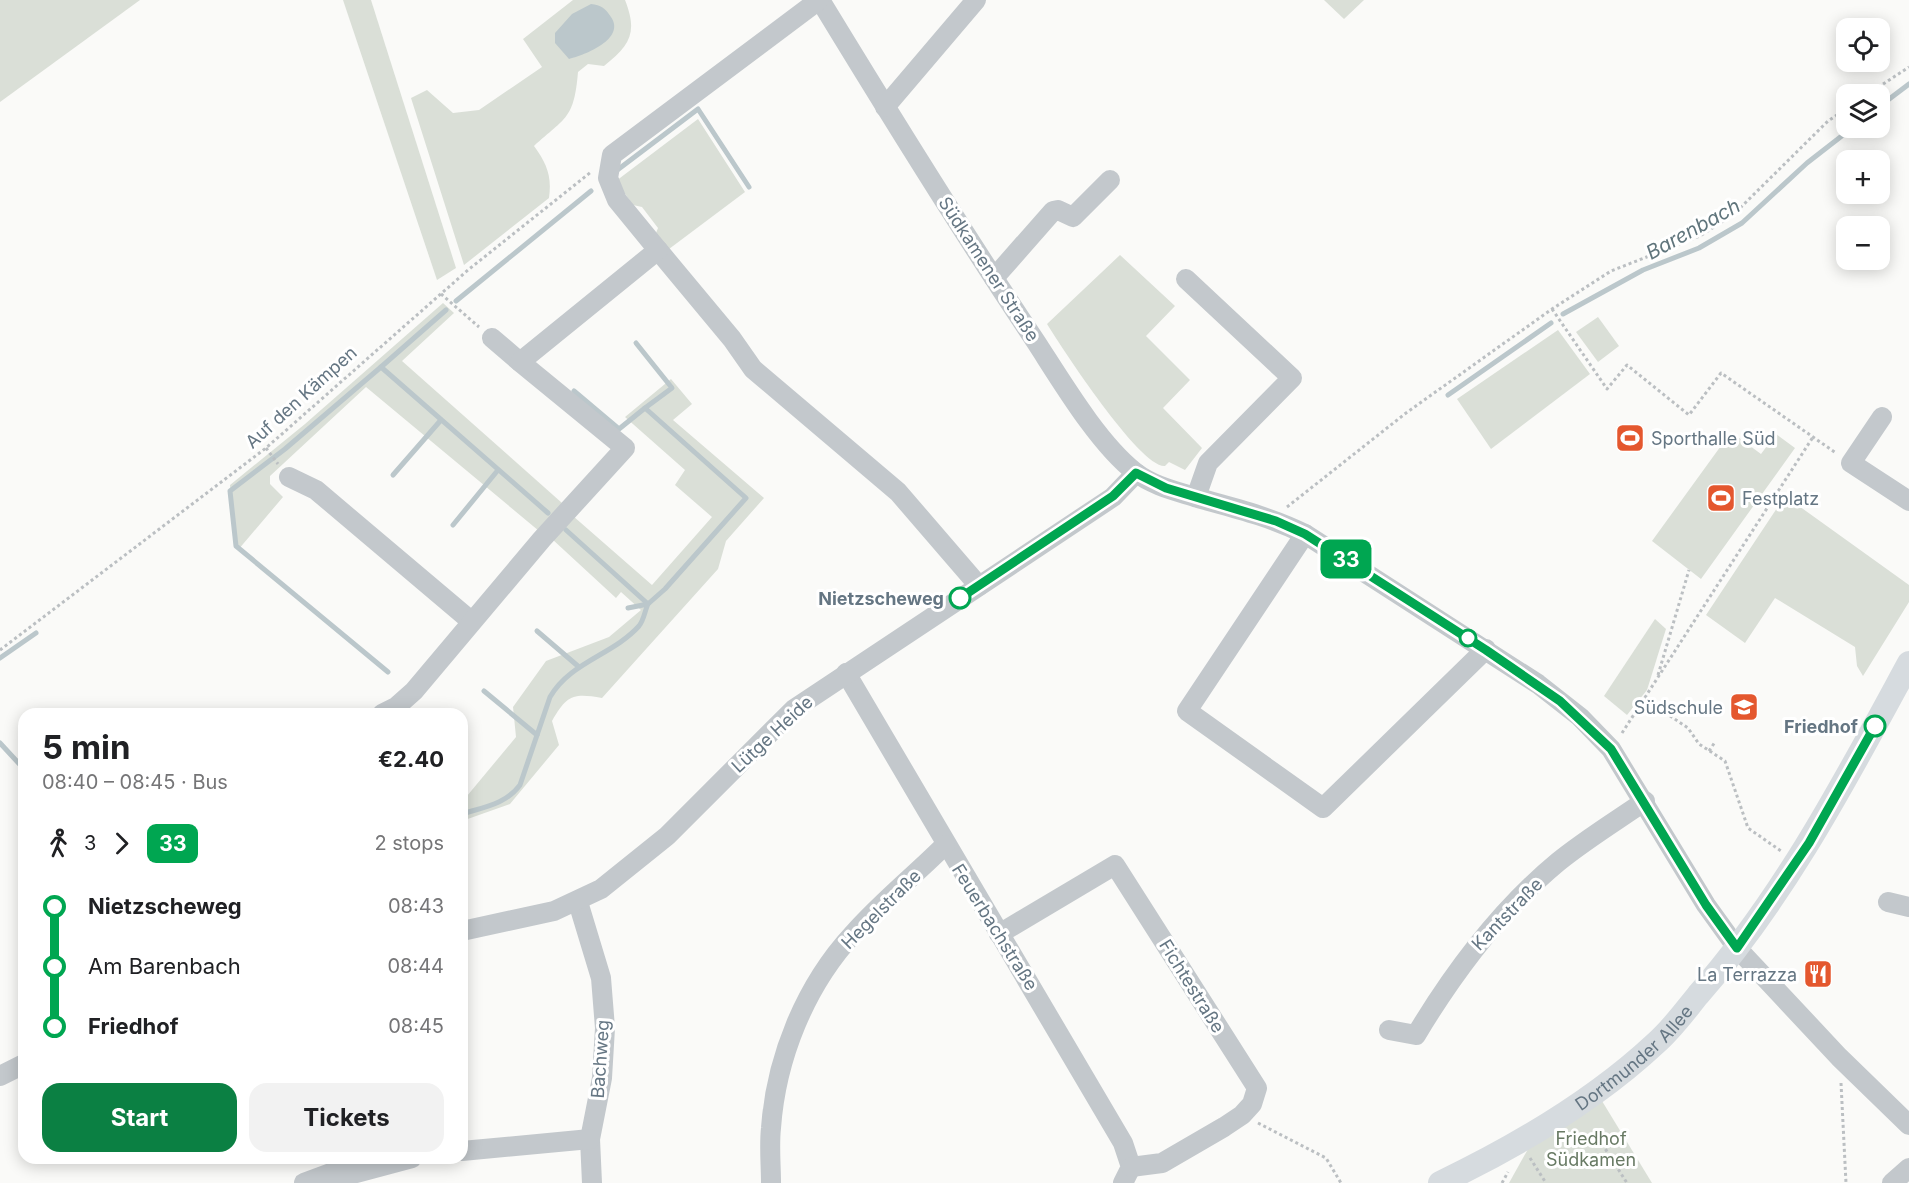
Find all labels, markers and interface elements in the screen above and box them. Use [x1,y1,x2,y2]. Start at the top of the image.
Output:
map controls [1836,18,1890,270]
button: locate [1836,18,1890,72]
button: layers [1836,84,1890,138]
button: + [1836,150,1890,204]
street label: Südkamener Straße [934,193,1044,345]
water label: Barenbach [1642,193,1744,265]
button: − [1836,216,1890,270]
street label: Auf den Kämpen [241,342,361,452]
sports icon: Sporthalle Süd [1614,422,1646,454]
place label: Sporthalle Süd [1651,428,1776,449]
sports icon: Festplatz [1705,482,1737,514]
place label: Festplatz [1742,488,1819,509]
line badge: 33 [1319,540,1373,578]
text: 33 [1332,547,1360,572]
marker: Nietzscheweg [949,587,971,609]
place label: Nietzscheweg [818,588,944,609]
unlabelled marker [1459,629,1477,647]
street label: Lütge Heide [727,691,817,777]
school or university icon: Südschule [1728,691,1760,723]
place label: Südschule [1634,697,1723,718]
marker: Friedhof [1864,715,1886,737]
place label: Friedhof [1784,716,1858,737]
text: 5 min [42,727,131,767]
text: €2.40 [378,746,444,772]
text: 08:40 – 08:45 · Bus [42,770,228,794]
icon: walk [42,827,75,860]
icon: forward [105,827,138,860]
text: 3 [84,831,96,855]
text: 33 [159,831,186,856]
text: 2 stops [374,831,444,855]
street label: Feuerbachstraße [948,860,1042,994]
street label: Hegelstraße [837,865,925,953]
street label: Kantstraße [1467,873,1547,955]
text: Nietzscheweg [88,893,242,919]
text: 08:43 [388,894,444,918]
street label: Fichtestraße [1155,935,1229,1037]
text: Am Barenbach [88,953,241,979]
text: 08:44 [387,954,444,978]
restaurant icon: La Terrazza [1802,958,1834,990]
place label: La Terrazza [1697,964,1797,985]
street label: Dortmunder Allee [1571,1001,1697,1114]
text: Friedhof [88,1013,178,1039]
text: 08:45 [388,1014,444,1038]
street label: Bachweg [587,1019,613,1099]
button: Start [42,1083,237,1152]
button: Tickets [249,1083,444,1152]
park label: Friedhof Südkamen [1546,1128,1636,1170]

